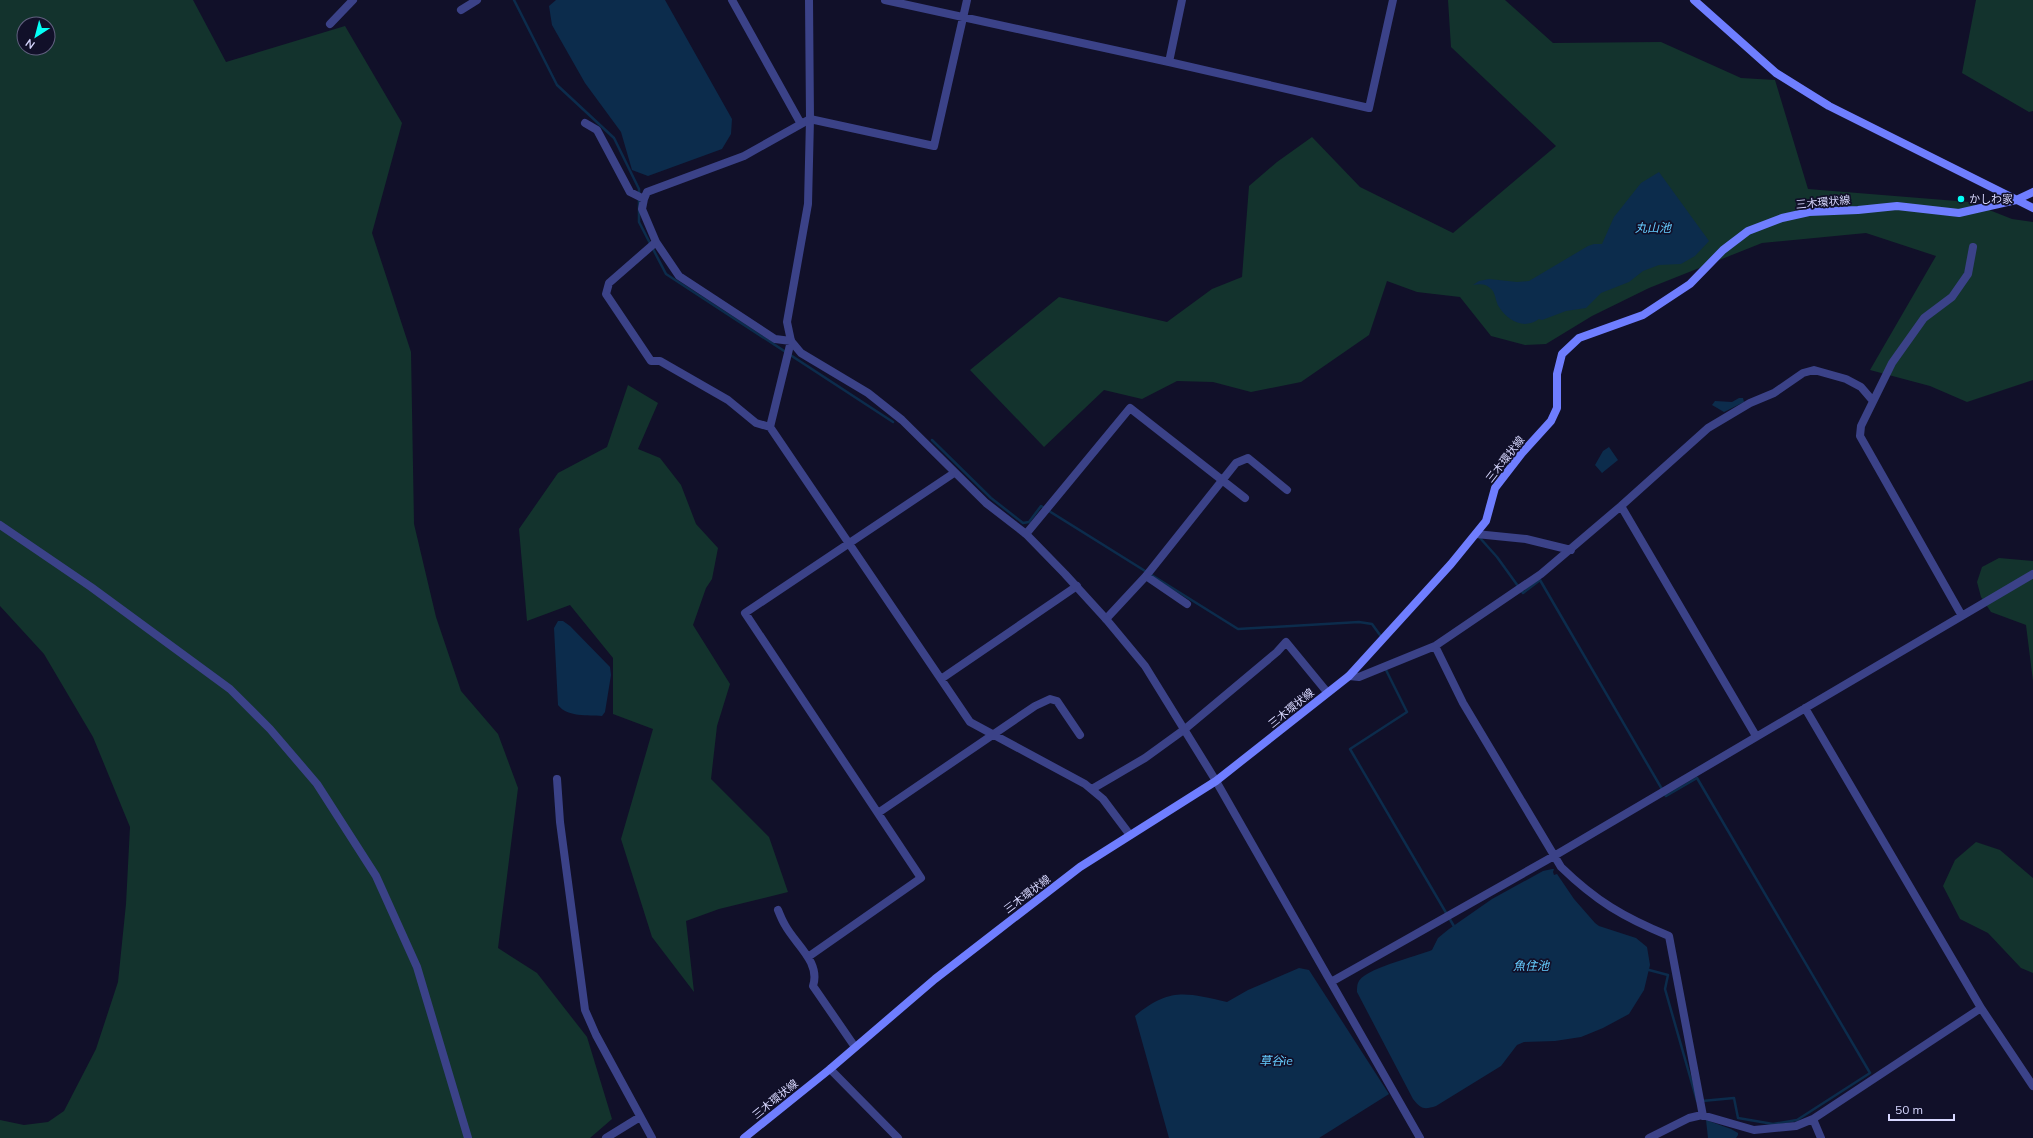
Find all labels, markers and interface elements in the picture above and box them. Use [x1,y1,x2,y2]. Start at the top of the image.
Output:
north arrow [16,16,56,56]
text: N [23,36,38,52]
place label: かしわ家 [1969,192,2013,206]
street label: 三木環状線 [1795,193,1851,211]
marker: かしわ家 [1956,194,1966,204]
water label: 丸山池 [1635,220,1672,235]
street label: 三木環状線 [1483,433,1527,485]
street label: 三木環状線 [1265,685,1317,731]
street label: 三木環状線 [1001,872,1053,916]
water label: 魚住池 [1513,958,1550,973]
water label: 草谷ie [1259,1053,1293,1068]
street label: 三木環状線 [749,1076,801,1122]
scale bar [1889,1096,1954,1122]
text: 50 m [1895,1102,1923,1117]

